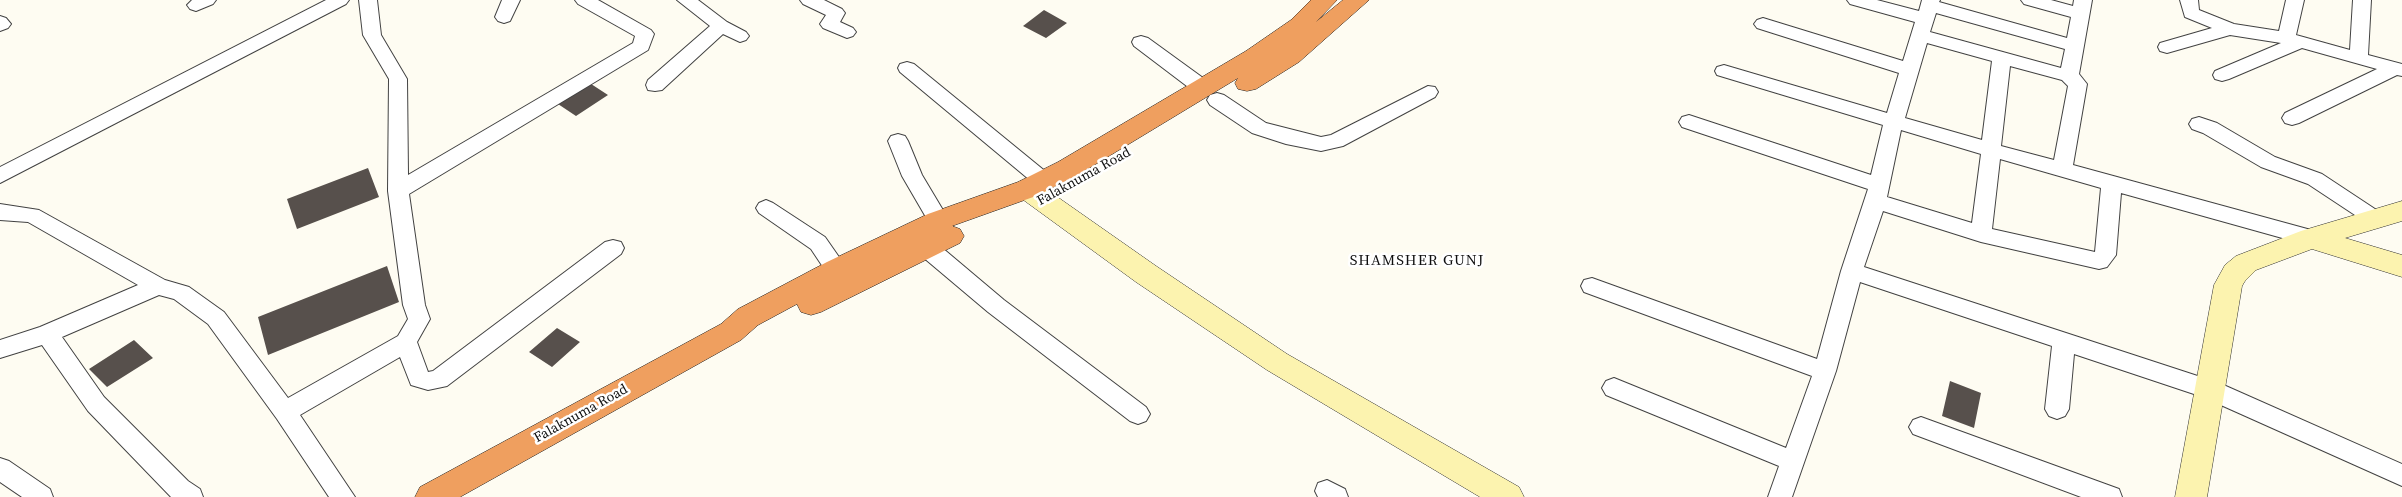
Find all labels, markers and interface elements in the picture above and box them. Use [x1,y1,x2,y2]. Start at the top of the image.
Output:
street label: Falaknuma Road [1034,144,1134,210]
district label: SHAMSHER GUNJ [1348,252,1486,270]
street label: Falaknuma Road [531,381,631,447]

